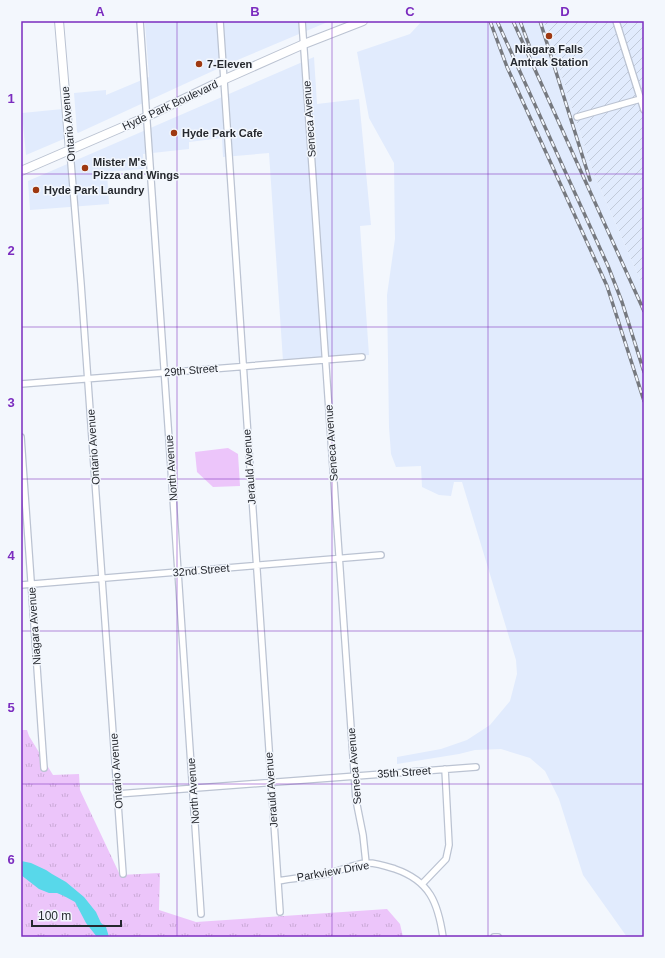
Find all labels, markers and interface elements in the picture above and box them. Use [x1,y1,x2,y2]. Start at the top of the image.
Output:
text: A [95,4,105,19]
text: B [250,4,260,19]
text: C [405,4,415,19]
text: D [560,4,570,19]
marker: Niagara Falls Amtrak Station [544,31,554,41]
place label: Niagara Falls Amtrak Station [510,43,588,68]
place label: 7-Eleven [207,58,253,70]
marker: 7-Eleven [194,59,204,69]
street label: Hyde Park Boulevard [120,78,220,132]
street label: Seneca Avenue [300,80,318,158]
street label: Ontario Avenue [59,86,77,162]
text: 1 [7,91,15,106]
place label: Hyde Park Cafe [182,127,263,139]
marker: Hyde Park Cafe [169,128,179,138]
place label: Mister M's Pizza and Wings [93,156,179,181]
marker: Mister M's Pizza and Wings [80,163,90,173]
place label: Hyde Park Laundry [44,184,145,196]
marker: Hyde Park Laundry [31,185,41,195]
text: 2 [7,243,15,258]
street label: 29th Street [164,362,218,378]
text: 3 [7,395,15,410]
street label: Seneca Avenue [322,404,340,482]
street label: Ontario Avenue [84,409,102,485]
street label: Jerauld Avenue [240,429,258,505]
street label: North Avenue [163,434,179,502]
text: 4 [7,548,15,563]
street label: 32nd Street [172,562,230,578]
street label: Niagara Avenue [25,587,43,665]
text: 5 [7,700,15,715]
street label: Seneca Avenue [345,727,363,805]
street label: Ontario Avenue [107,733,125,809]
street label: Jerauld Avenue [262,752,280,828]
street label: North Avenue [185,757,201,825]
street label: 35th Street [377,764,431,780]
text: 6 [7,852,15,867]
street label: Parkview Drive [296,859,370,883]
scale bar [32,902,121,928]
text: 100 m [38,909,71,923]

